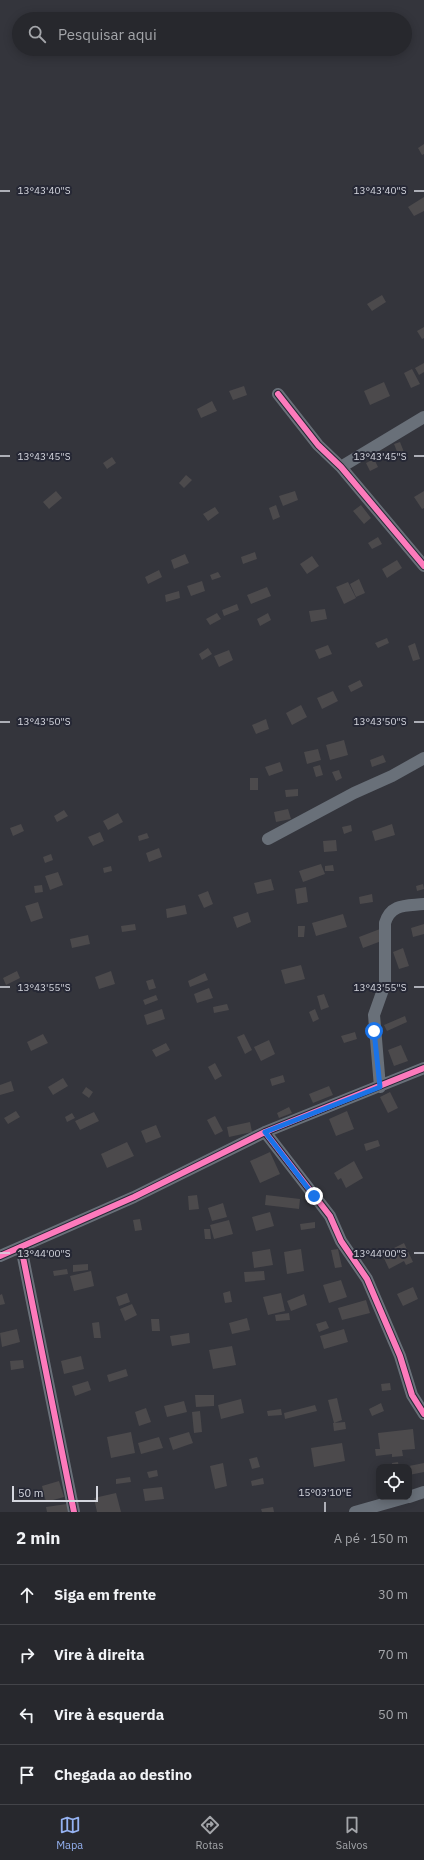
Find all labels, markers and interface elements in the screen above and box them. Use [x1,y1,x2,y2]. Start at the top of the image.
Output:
search box [12,12,412,56]
icon: search [26,23,48,45]
text: Pesquisar aqui [58,25,157,44]
text: 13°43'40"S [17,184,71,197]
text: 13°43'40"S [353,184,407,197]
text: 13°43'45"S [17,450,71,463]
text: 13°43'45"S [353,450,407,463]
text: 13°43'50"S [17,715,71,728]
text: 13°43'50"S [353,715,407,728]
text: 13°43'55"S [17,981,71,994]
text: 13°43'55"S [353,981,407,994]
route start [365,1022,383,1040]
route end [305,1187,323,1205]
text: 13°44'00"S [17,1247,71,1260]
text: 13°44'00"S [353,1247,407,1260]
map controls [376,1464,412,1500]
button: locate [376,1464,412,1500]
scale bar [12,1484,98,1503]
text: 50 m [18,1486,43,1500]
text: 15°03'10"E [298,1486,352,1499]
text: 2 min [16,1527,60,1549]
text: A pé · 150 m [334,1530,408,1547]
icon: ahead [16,1584,38,1606]
text: Siga em frente [54,1585,156,1604]
text: 30 m [378,1586,408,1603]
icon: right [16,1644,38,1666]
text: Vire à direita [54,1645,144,1664]
text: 70 m [378,1646,408,1663]
icon: left [16,1704,38,1726]
text: Vire à esquerda [54,1705,164,1724]
text: 50 m [378,1706,408,1723]
icon: arrive [16,1764,38,1786]
text: Chegada ao destino [54,1765,192,1784]
tab: Mapa [56,1814,83,1852]
tab: Rotas [195,1814,224,1852]
tab: Salvos [336,1814,368,1852]

